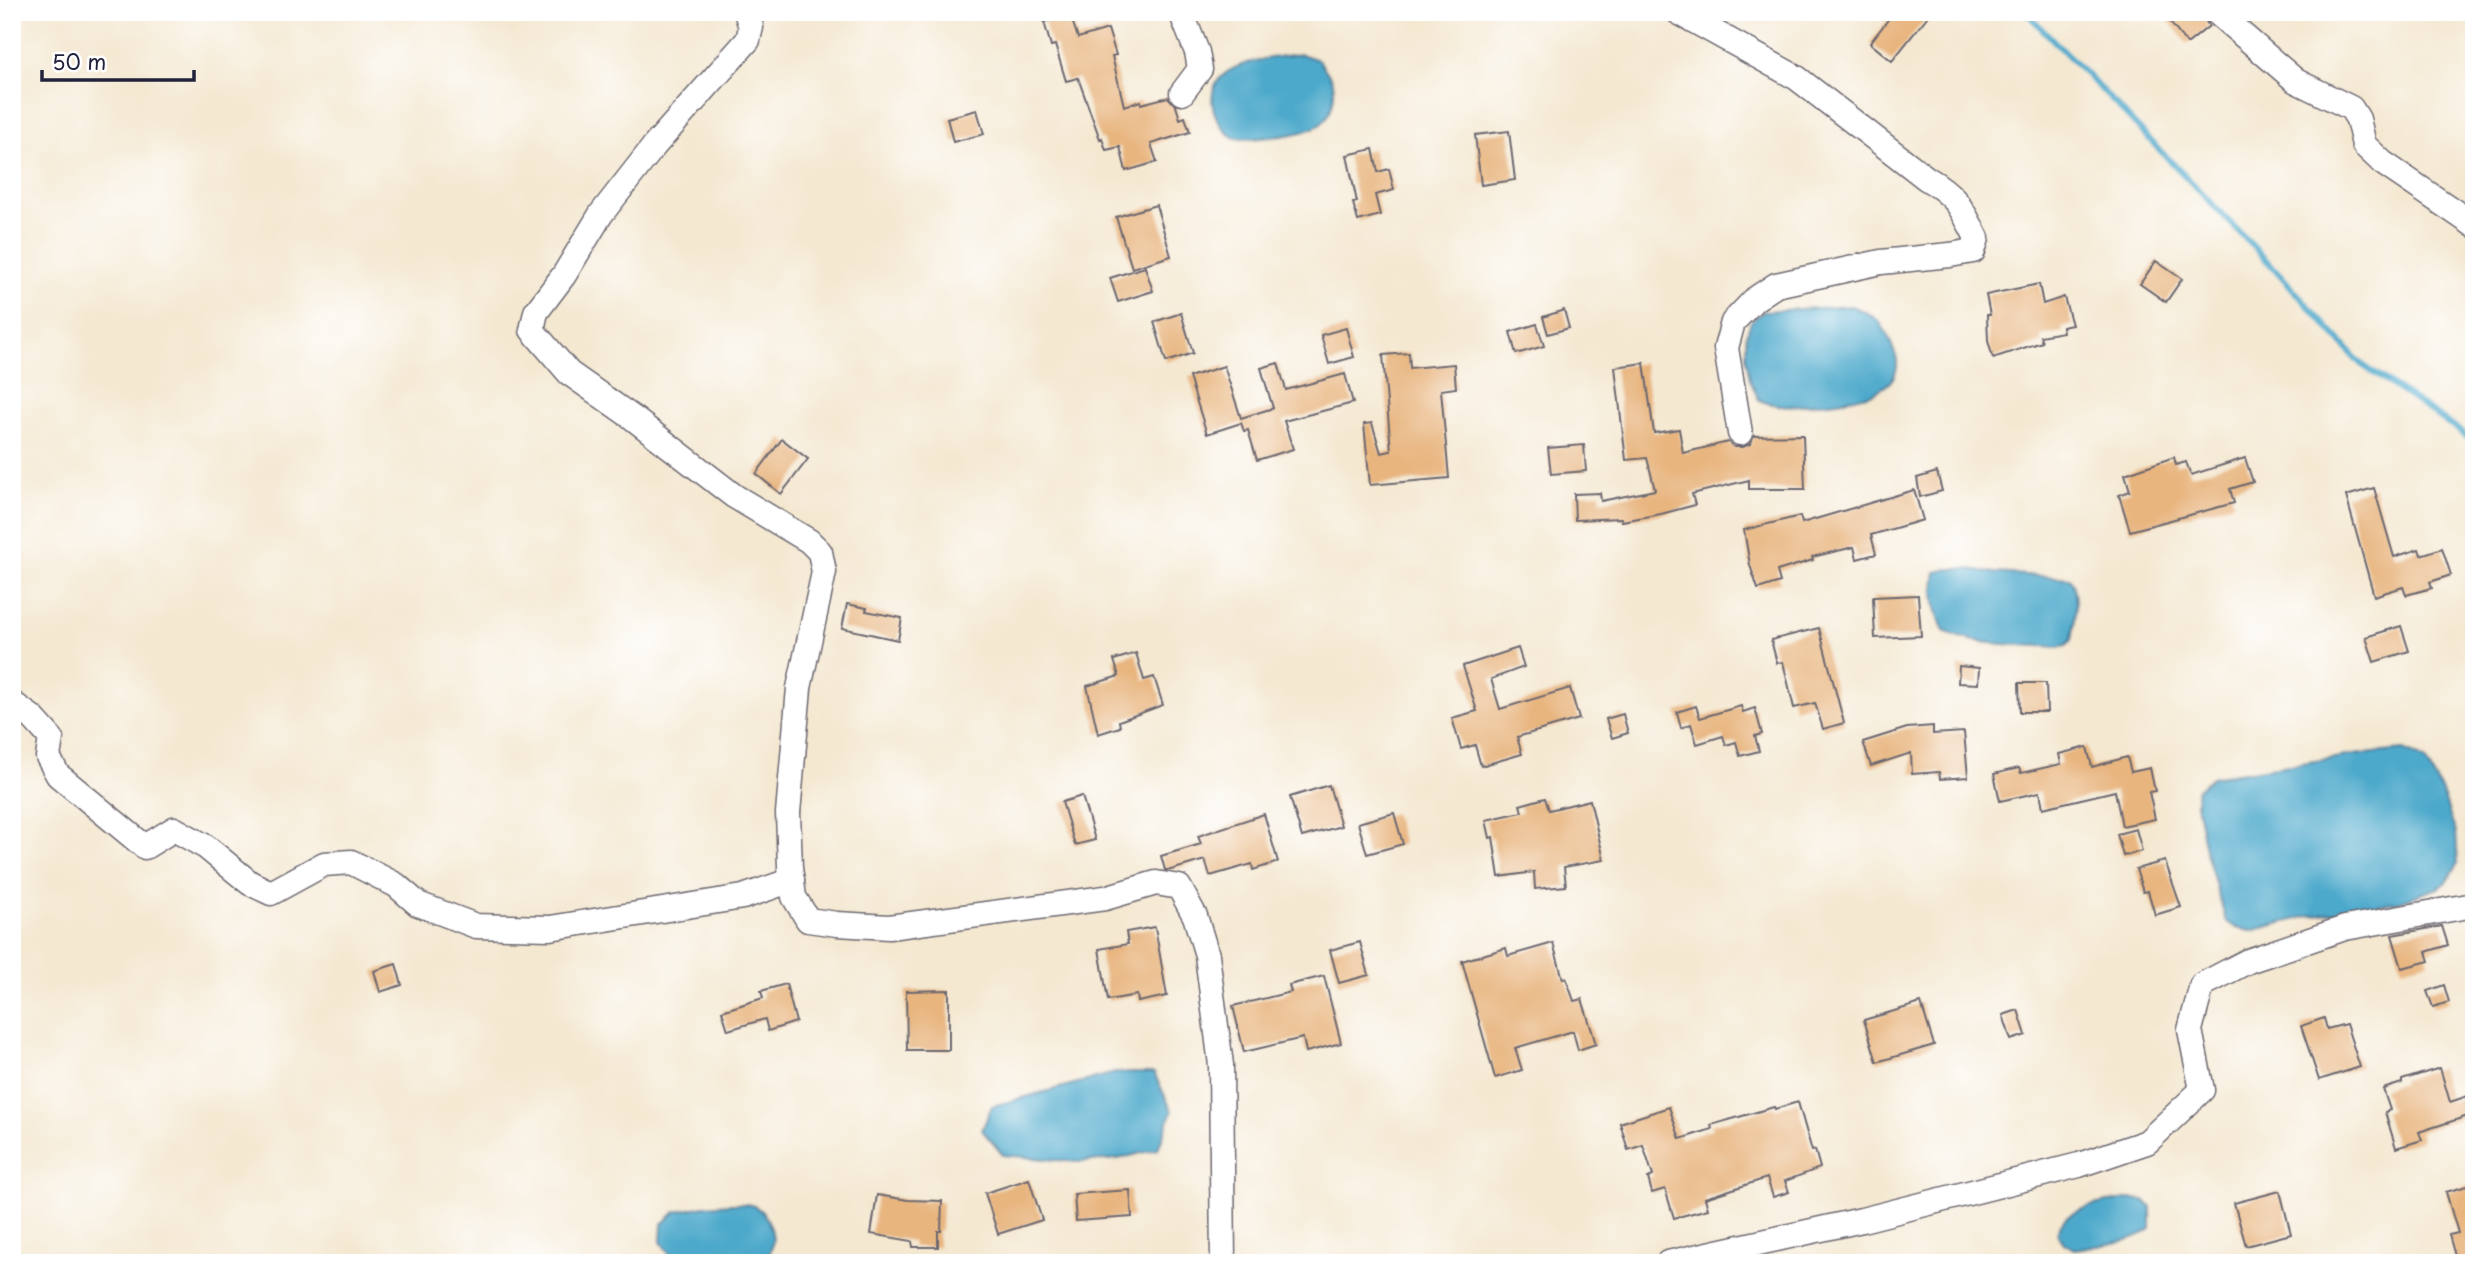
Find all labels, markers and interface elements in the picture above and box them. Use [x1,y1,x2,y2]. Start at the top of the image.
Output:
scale bar [42,38,194,82]
text: 50 m [52,45,106,77]

